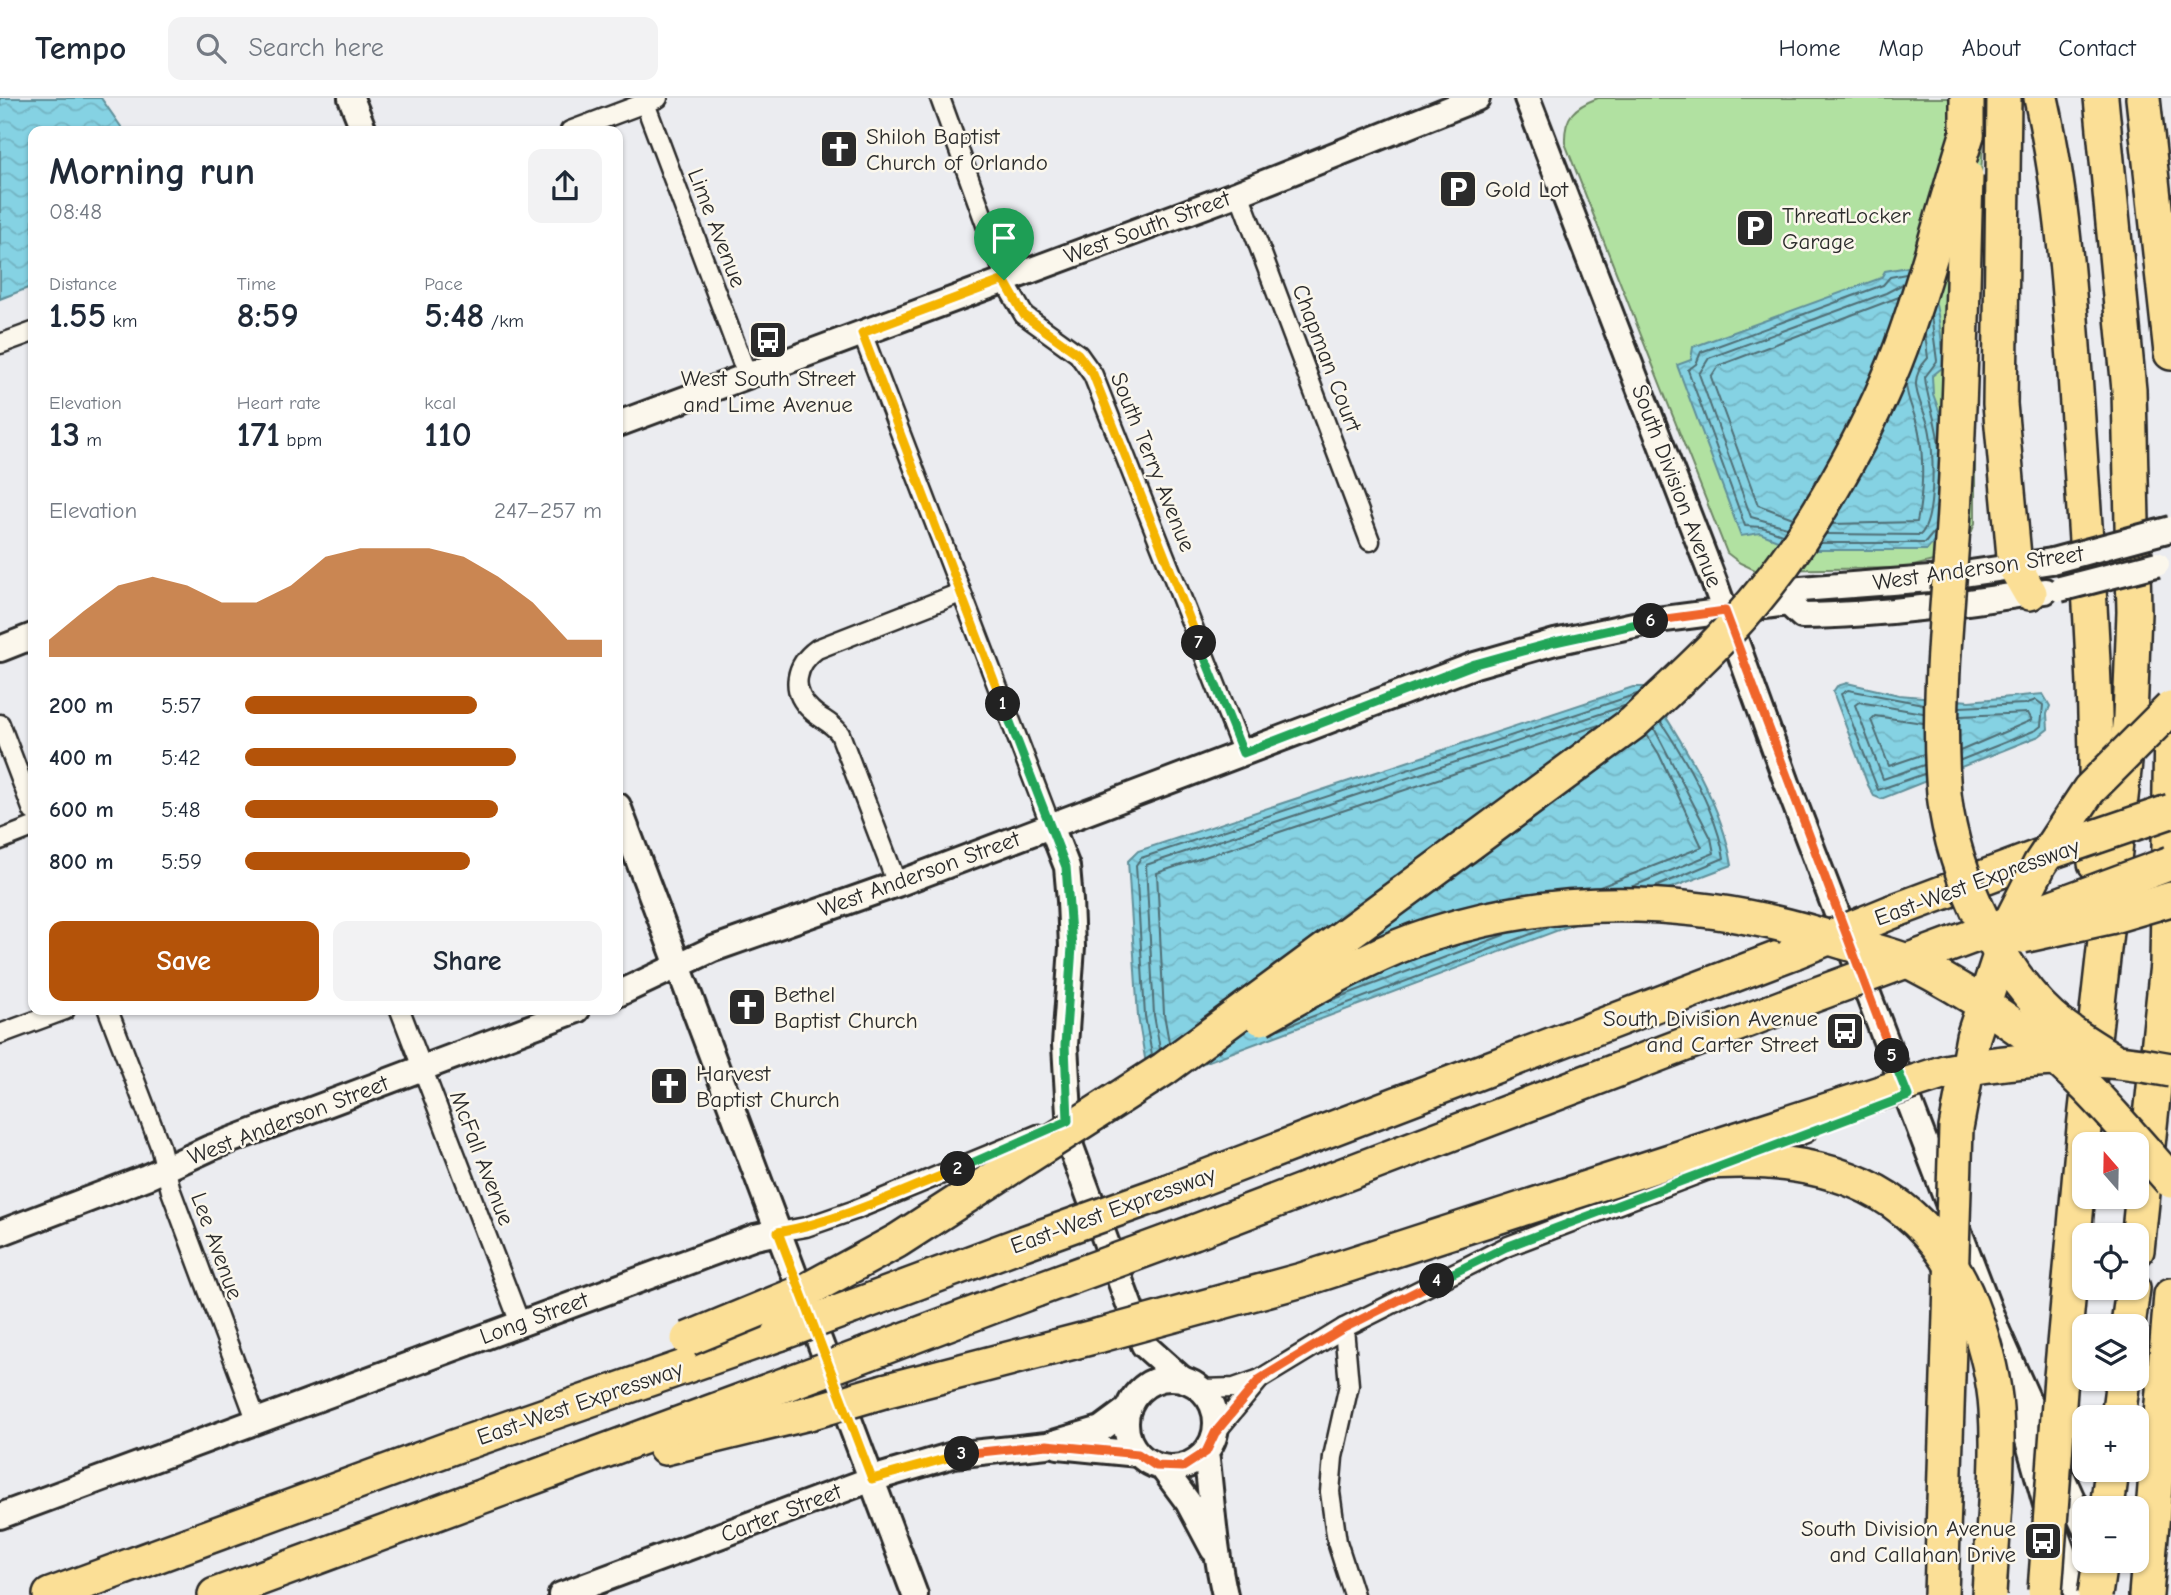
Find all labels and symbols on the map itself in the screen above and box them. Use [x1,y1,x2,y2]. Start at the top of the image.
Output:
place label: Shiloh Baptist Church of Orlando [866,123,1048,176]
church icon: Shiloh Baptist Church of Orlando [818,128,860,170]
street label: Lime Avenue [682,165,752,291]
parking icon: Gold Lot [1437,168,1479,210]
place label: Gold Lot [1485,176,1570,203]
street label: West South Street [1060,184,1235,270]
place label: ThreatLocker Garage [1782,202,1912,255]
parking icon: ThreatLocker Garage [1734,207,1776,249]
pin [974,208,1034,280]
street label: Chapman Court [1287,281,1368,437]
bus stop icon: West South Street and Lime Avenue [747,319,789,361]
place label: West South Street and Lime Avenue [681,365,857,418]
street label: South Terry Avenue [1105,368,1201,556]
street label: South Division Avenue [1626,381,1728,591]
street label: West Anderson Street [1871,540,2086,596]
pin: 6 [1634,603,1668,638]
pin: 7 [1182,626,1216,660]
pin: 1 [986,686,1020,722]
street label: West Anderson Street [815,825,1025,923]
street label: East-West Expressway [1871,832,2084,932]
place label: Bethel Baptist Church [774,981,918,1034]
church icon: Bethel Baptist Church [726,986,768,1028]
place label: South Division Avenue and Carter Street [1603,1005,1819,1058]
bus stop icon: South Division Avenue and Carter Street [1824,1010,1866,1052]
pin: 5 [1874,1038,1910,1074]
place label: Harvest Baptist Church [696,1060,840,1113]
church icon: Harvest Baptist Church [648,1065,690,1107]
street label: West Anderson Street [184,1069,393,1171]
street label: McFall Avenue [444,1087,520,1229]
north arrow [2072,1132,2149,1209]
pin: 2 [940,1152,976,1186]
street label: East-West Expressway [1007,1160,1220,1260]
street label: Lee Avenue [185,1189,249,1303]
pin: 4 [1420,1264,1454,1298]
street label: Long Street [476,1285,593,1350]
street label: East-West Expressway [473,1355,687,1451]
pin: 3 [944,1436,979,1472]
street label: Carter Street [717,1477,846,1548]
place label: South Division Avenue and Callahan Drive [1801,1515,2016,1568]
bus stop icon: South Division Avenue and Callahan Drive [2022,1520,2064,1562]

